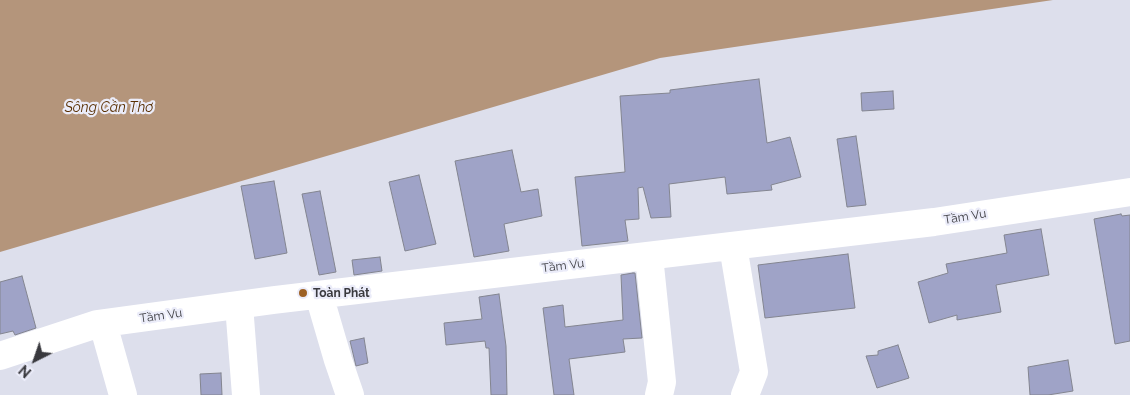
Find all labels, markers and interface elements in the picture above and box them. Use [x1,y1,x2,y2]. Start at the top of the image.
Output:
water label: Sông Cần Thơ [65,100,153,116]
street label: Tầm Vu [943,207,987,227]
street label: Tầm Vu [541,256,585,276]
place label: Toàn Phát [313,286,370,300]
marker: Toàn Phát [297,287,309,299]
street label: Tầm Vu [139,306,183,326]
north arrow [10,335,60,385]
text: N [16,362,34,381]

